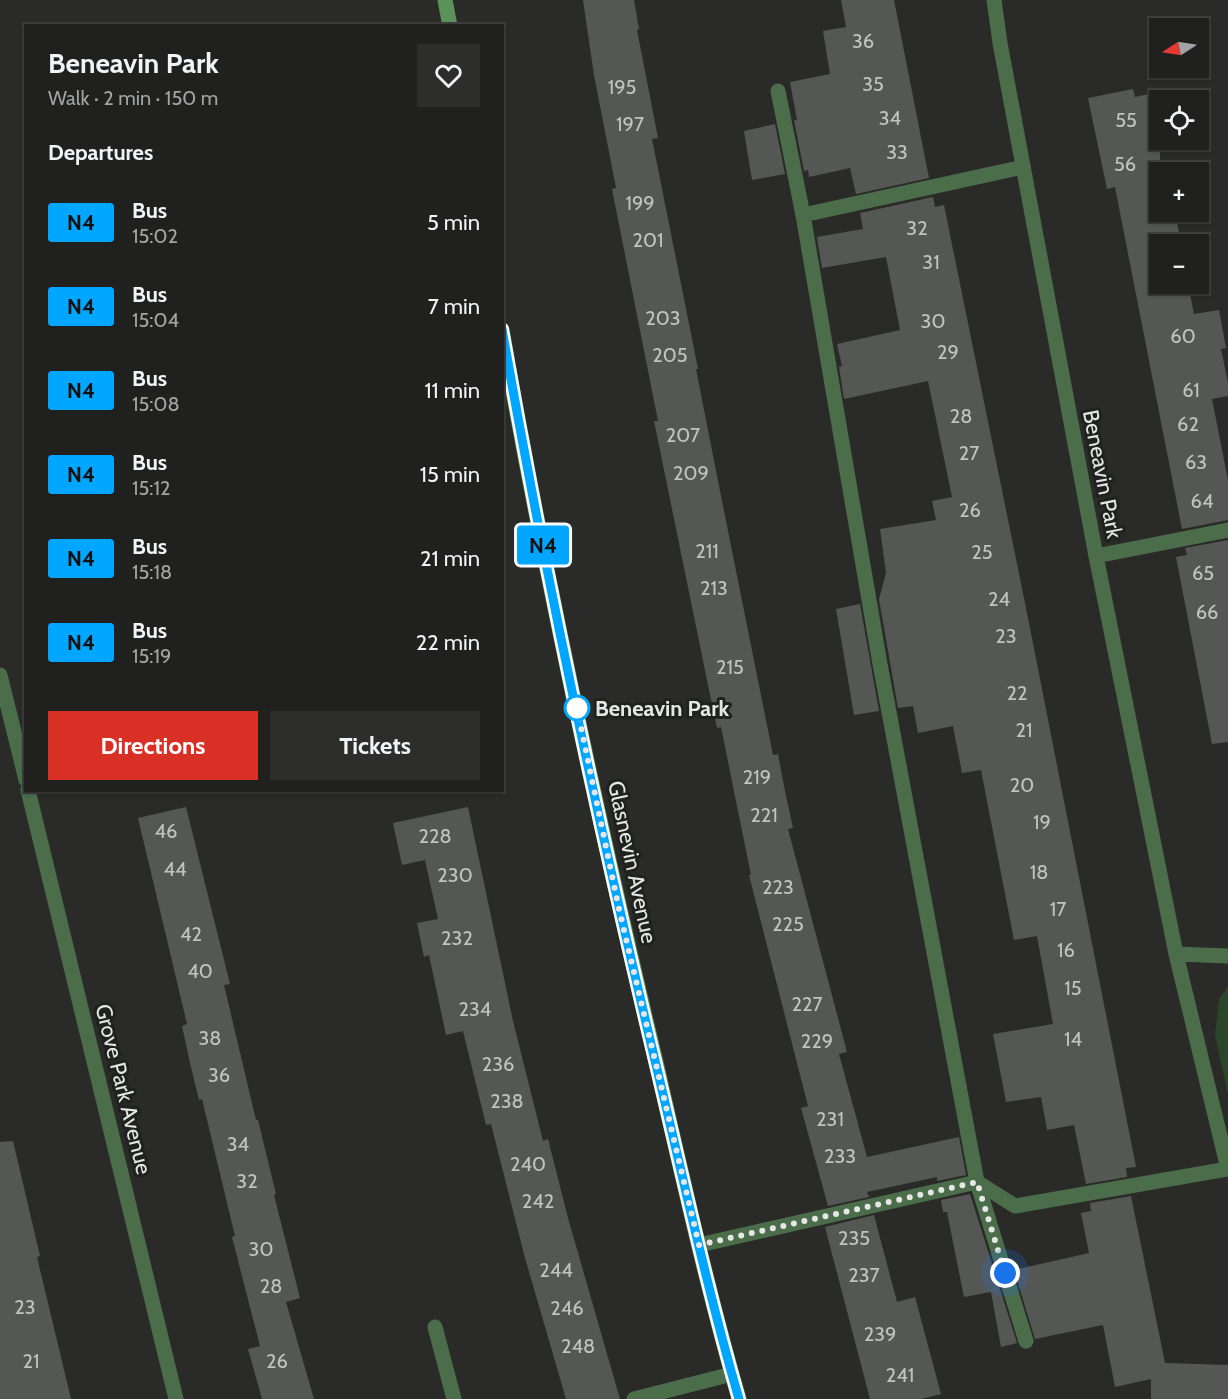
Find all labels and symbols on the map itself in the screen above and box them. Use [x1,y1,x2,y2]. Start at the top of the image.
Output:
north arrow [1149,18,1209,78]
house number: 36 [852,29,874,53]
house number: 35 [862,72,884,96]
house number: 195 [608,75,636,99]
house number: 34 [879,106,902,130]
house number: 55 [1115,108,1137,132]
house number: 197 [616,112,644,136]
house number: 33 [886,140,908,164]
house number: 56 [1114,152,1136,176]
house number: 199 [625,191,655,215]
house number: 32 [906,216,928,240]
house number: 201 [633,228,663,252]
house number: 31 [922,250,940,274]
house number: 203 [645,306,681,330]
house number: 30 [921,309,945,333]
house number: 60 [1170,324,1196,348]
house number: 29 [937,340,959,364]
house number: 205 [652,343,688,367]
house number: 61 [1182,378,1200,402]
house number: 28 [950,404,972,428]
street label: Beneavin Park [1077,407,1128,541]
house number: 62 [1177,412,1199,436]
house number: 207 [666,423,700,447]
house number: 27 [959,441,979,465]
house number: 63 [1185,450,1207,474]
house number: 209 [673,461,709,485]
house number: 64 [1191,489,1214,513]
house number: 26 [959,498,981,522]
line badge: N4 [516,526,570,564]
house number: 211 [695,539,719,563]
house number: 25 [971,540,993,564]
house number: 65 [1192,561,1214,585]
house number: 213 [700,576,728,600]
house number: 24 [988,587,1010,611]
house number: 66 [1196,600,1218,624]
house number: 23 [995,624,1017,648]
house number: 215 [716,655,744,679]
house number: 22 [1007,681,1027,705]
marker: Beneavin Park [564,695,590,721]
place label: Beneavin Park [595,695,729,722]
house number: 21 [1016,718,1033,742]
house number: 219 [743,765,771,789]
house number: 20 [1010,773,1034,797]
street label: Glasnevin Avenue [602,778,663,946]
house number: 221 [750,803,778,827]
house number: 19 [1033,810,1051,834]
house number: 46 [155,819,177,843]
house number: 228 [418,824,452,848]
house number: 44 [163,857,187,881]
house number: 18 [1030,860,1048,884]
house number: 230 [437,863,473,887]
house number: 223 [762,875,794,899]
house number: 17 [1050,897,1066,921]
house number: 225 [772,912,804,936]
house number: 42 [180,922,202,946]
house number: 232 [441,926,473,950]
house number: 16 [1057,938,1075,962]
house number: 40 [187,959,213,983]
house number: 15 [1064,976,1082,1000]
house number: 227 [791,992,823,1016]
house number: 234 [459,997,492,1021]
street label: Grove Park Avenue [89,1001,158,1177]
house number: 38 [199,1026,221,1050]
house number: 14 [1064,1027,1082,1051]
house number: 229 [801,1029,833,1053]
house number: 236 [482,1052,514,1076]
house number: 36 [208,1063,230,1087]
house number: 238 [490,1089,524,1113]
house number: 231 [816,1107,844,1131]
house number: 34 [227,1132,250,1156]
house number: 233 [824,1144,856,1168]
house number: 240 [510,1152,546,1176]
house number: 32 [236,1169,258,1193]
house number: 242 [522,1189,554,1213]
house number: 235 [838,1226,870,1250]
house number: 30 [249,1237,273,1261]
house number: 244 [539,1258,573,1282]
your location [990,1258,1020,1288]
house number: 237 [848,1263,880,1287]
house number: 28 [260,1274,282,1298]
house number: 23 [14,1295,36,1319]
house number: 246 [550,1296,584,1320]
house number: 239 [864,1322,896,1346]
house number: 248 [561,1334,595,1358]
house number: 21 [23,1349,40,1373]
house number: 26 [266,1349,288,1373]
house number: 241 [886,1363,914,1387]

